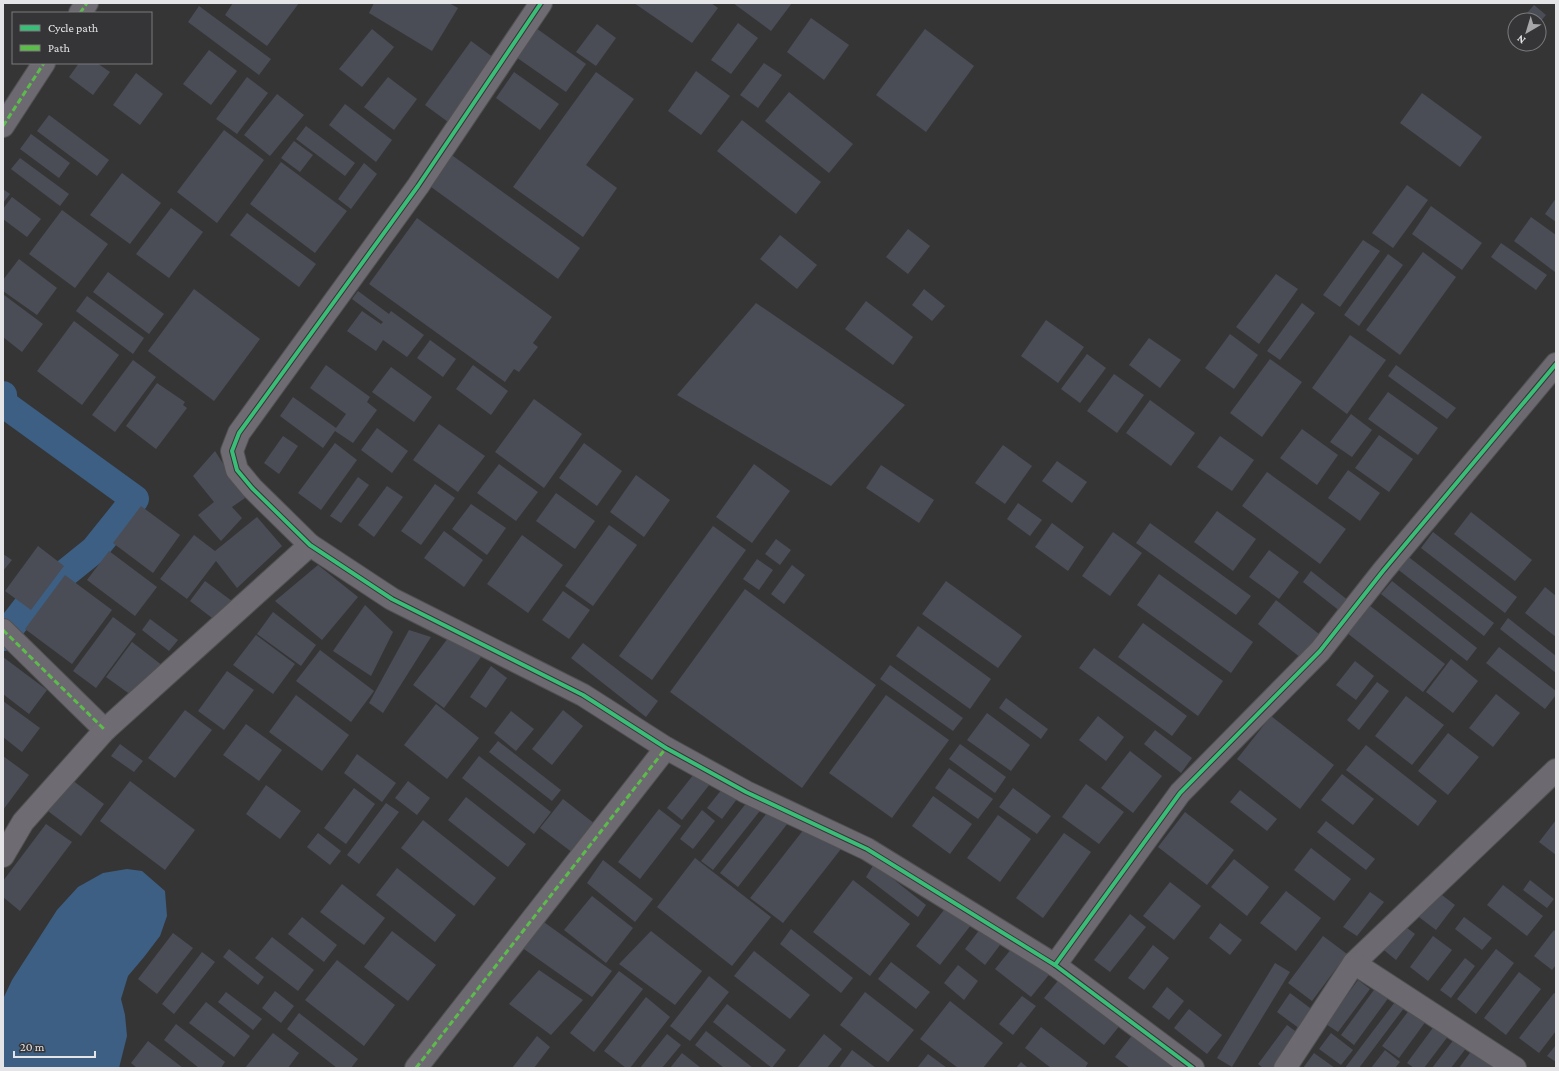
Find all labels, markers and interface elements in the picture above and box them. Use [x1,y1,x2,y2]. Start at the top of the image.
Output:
legend [12,12,152,64]
north arrow [1507,12,1547,52]
text: Cycle path [48,21,99,35]
text: N [1514,33,1527,47]
text: Path [48,41,70,55]
scale bar [14,1033,95,1059]
text: 20 m [20,1040,45,1054]

